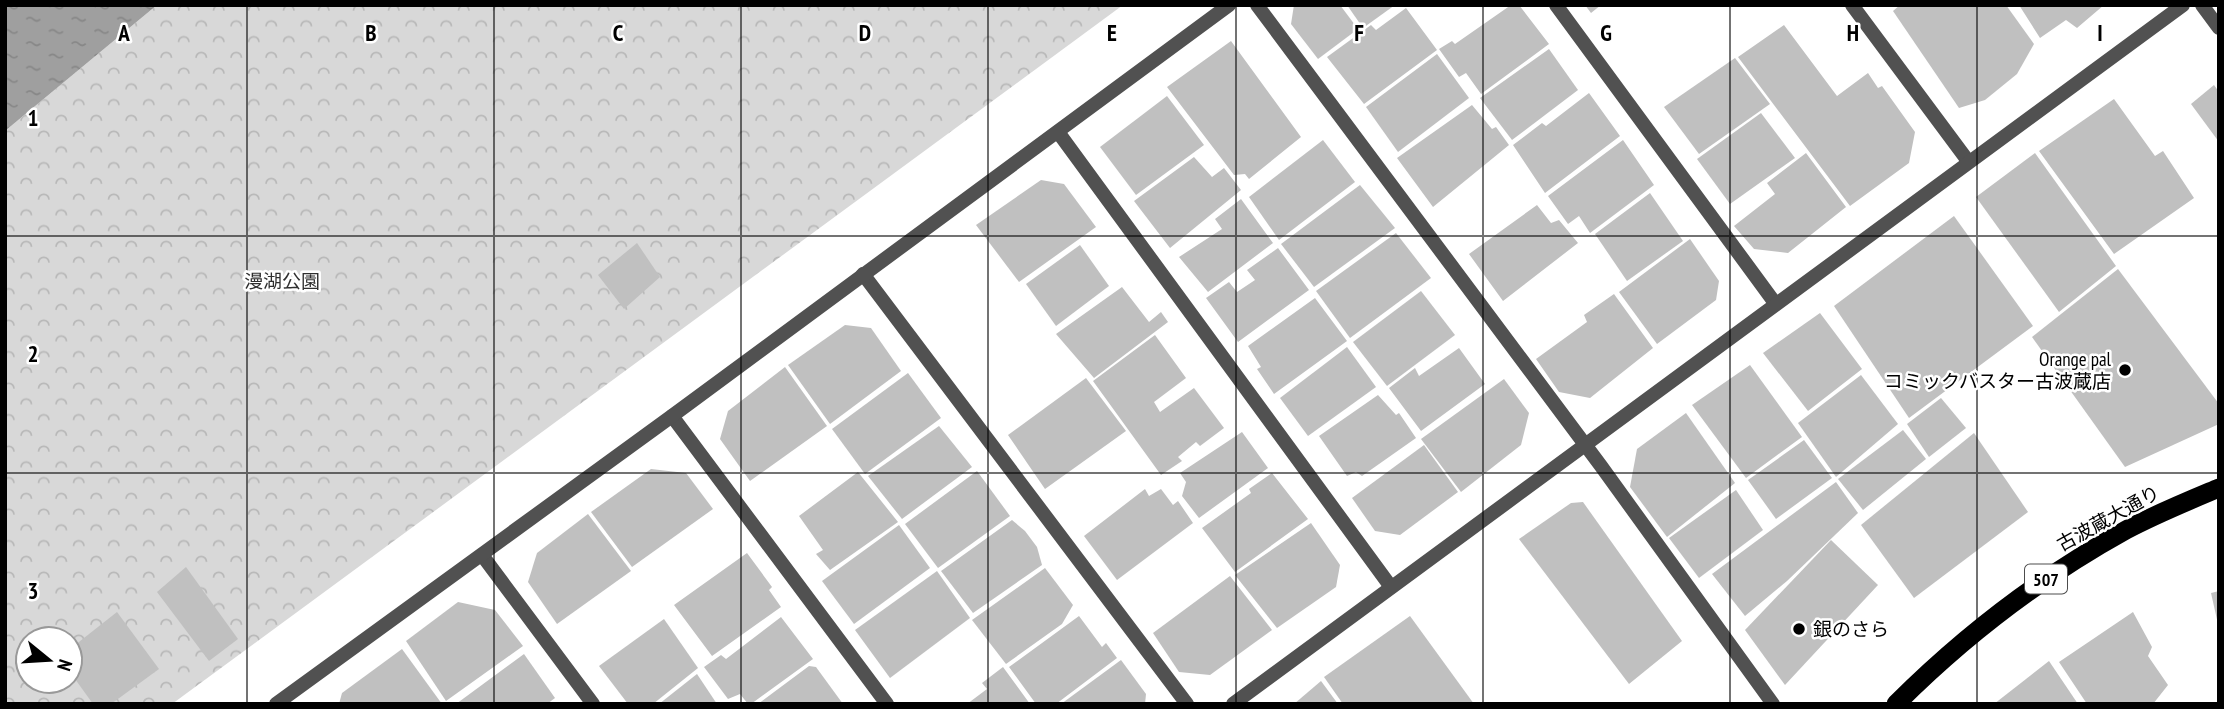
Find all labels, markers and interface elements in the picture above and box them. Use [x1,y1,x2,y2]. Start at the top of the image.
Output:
text: A [117,18,130,47]
text: B [365,18,377,47]
text: C [613,18,624,47]
text: D [859,18,871,47]
text: E [1107,18,1117,47]
text: F [1354,18,1364,47]
text: G [1600,18,1612,47]
text: H [1847,18,1859,47]
text: I [2097,18,2103,47]
text: 1 [28,103,39,132]
park label: 漫湖公園 [244,269,320,293]
text: 2 [28,339,39,368]
place label: Orange pal コミックバスター古波蔵店 [1884,347,2112,393]
marker: Orange pal コミックバスター古波蔵店 [2117,362,2133,378]
street label: 古波蔵大通り [2052,480,2164,556]
road number: 507 [2025,564,2067,594]
text: 3 [28,576,39,605]
place label: 銀のさら [1813,617,1889,641]
marker: 銀のさら [1791,621,1807,637]
north arrow [14,625,84,695]
text: N [52,657,78,674]

